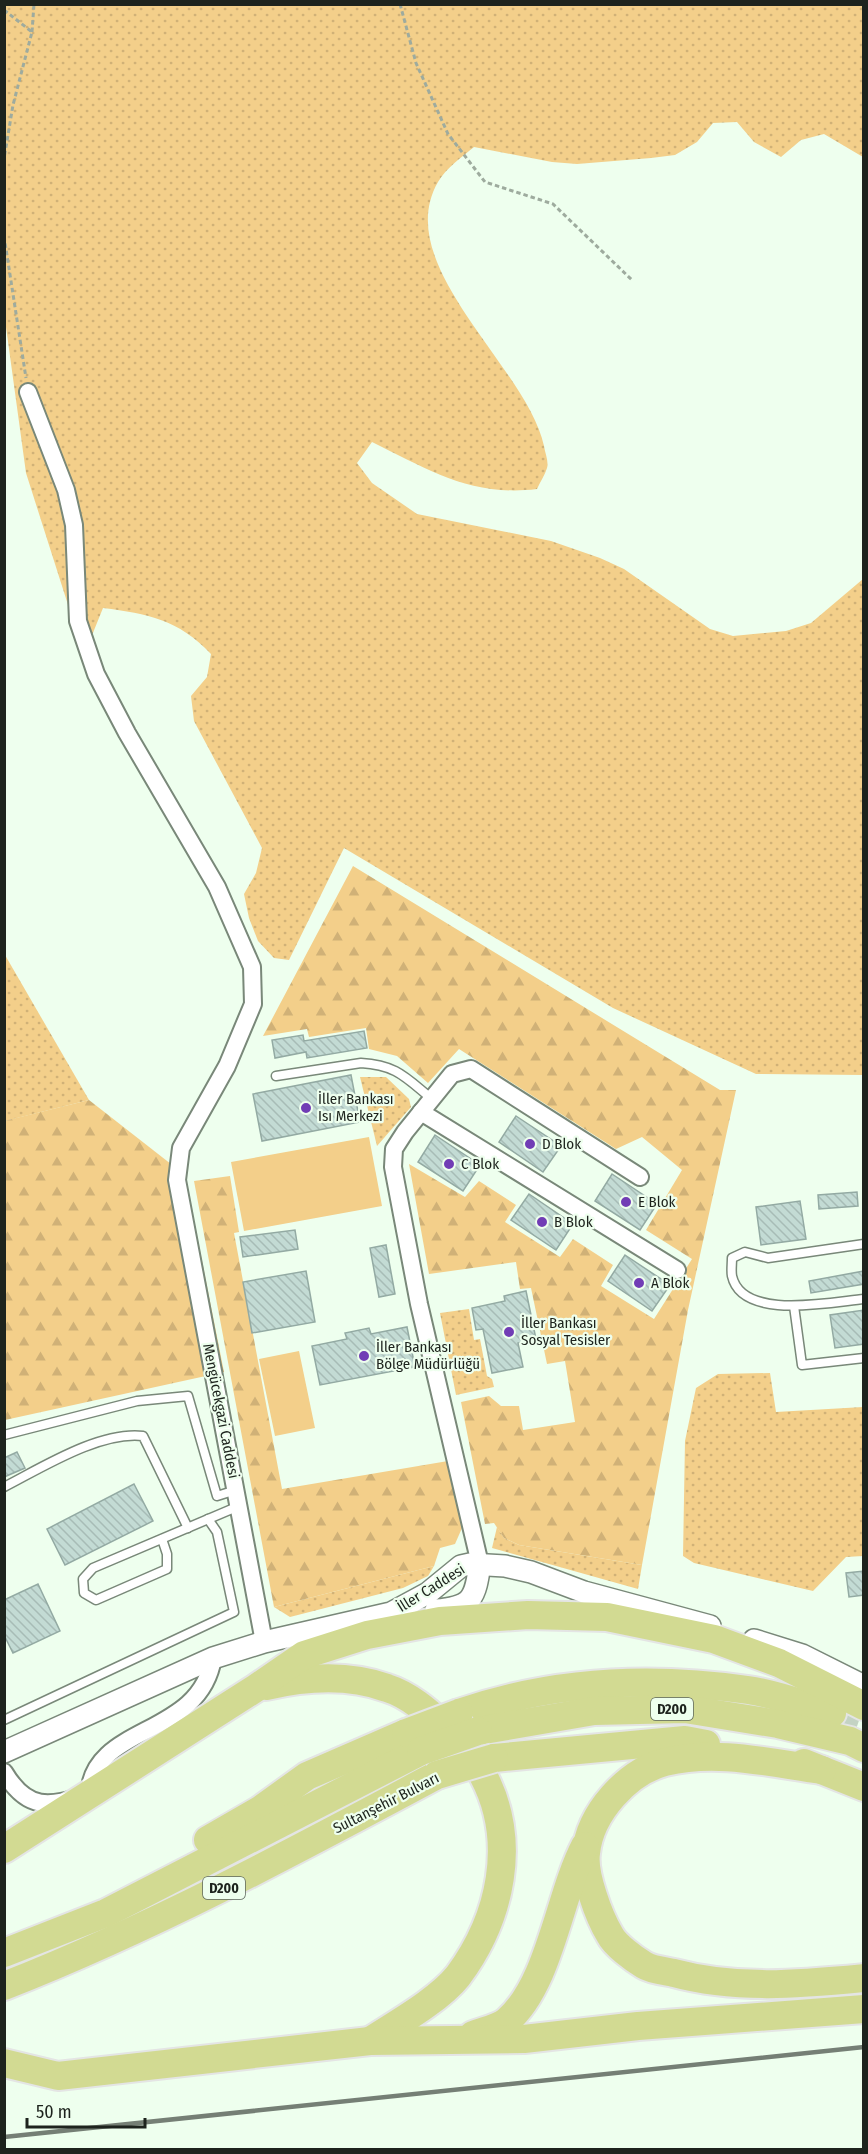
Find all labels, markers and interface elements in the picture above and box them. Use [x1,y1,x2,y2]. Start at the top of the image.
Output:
place label: İller Bankası Isı Merkezi [318,1090,394,1125]
marker: İller Bankası Isı Merkezi [299,1101,313,1115]
place label: D Blok [542,1135,581,1153]
marker: D Blok [523,1137,537,1151]
place label: C Blok [461,1155,499,1173]
marker: C Blok [442,1157,456,1171]
place label: E Blok [638,1193,676,1211]
marker: E Blok [619,1195,633,1209]
place label: B Blok [554,1213,593,1231]
marker: B Blok [535,1215,549,1229]
place label: A Blok [651,1274,689,1292]
marker: A Blok [632,1276,646,1290]
place label: İller Bankası Sosyal Tesisler [521,1314,611,1349]
marker: İller Bankası Sosyal Tesisler [502,1325,516,1339]
place label: İller Bankası Bölge Müdürlüğü [376,1338,480,1373]
street label: Mengücekgazi Caddesi [199,1342,243,1480]
marker: İller Bankası Bölge Müdürlüğü [357,1349,371,1363]
street label: İller Caddesi [394,1560,468,1616]
road number: D200 [651,1698,693,1720]
street label: Sultanşehir Bulvarı [330,1769,442,1837]
road number: D200 [203,1877,245,1899]
scale bar [27,2091,146,2129]
text: 50 m [36,2101,72,2123]

